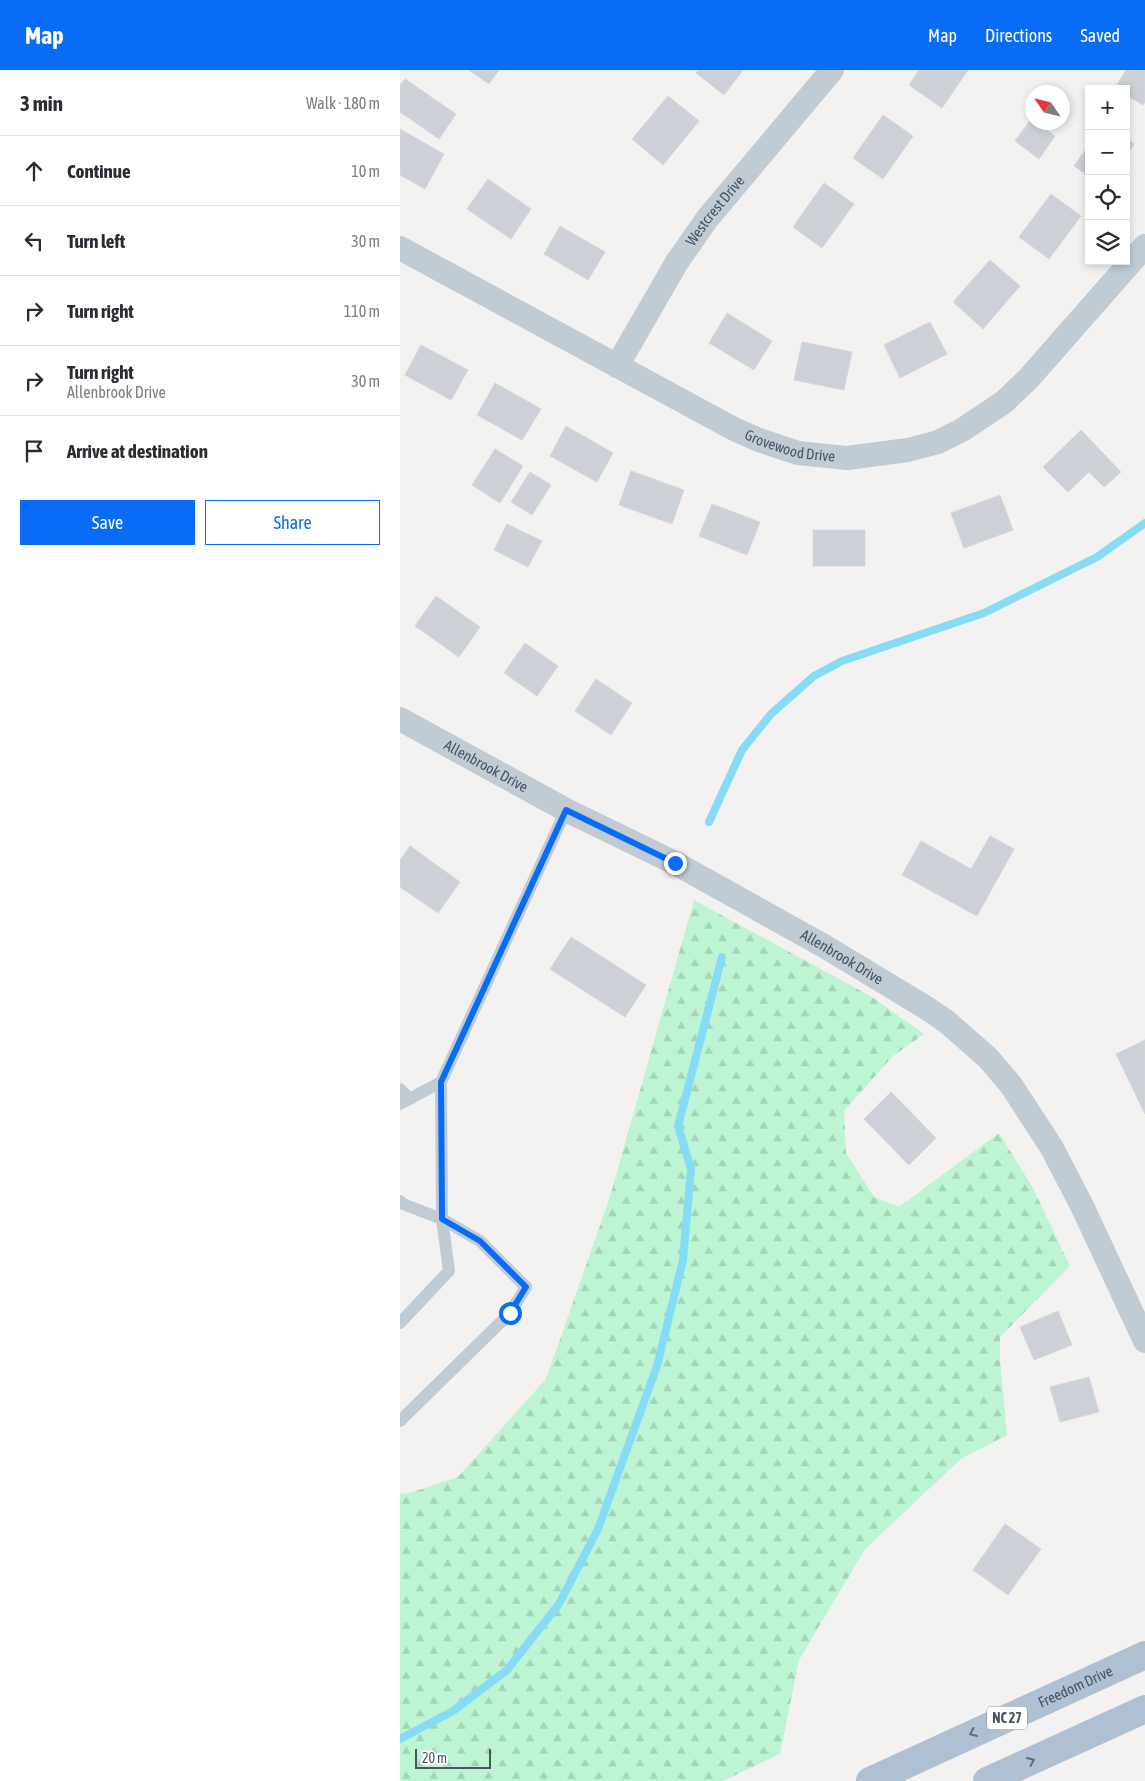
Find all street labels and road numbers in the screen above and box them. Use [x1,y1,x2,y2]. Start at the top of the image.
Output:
street label: Westcrest Drive [682,172,748,249]
street label: Grovewood Drive [742,426,836,465]
street label: Allenbrook Drive [441,736,531,796]
street label: Allenbrook Drive [798,926,886,988]
street label: Freedom Drive [1035,1662,1115,1711]
road number: NC 27 [987,1706,1027,1730]

